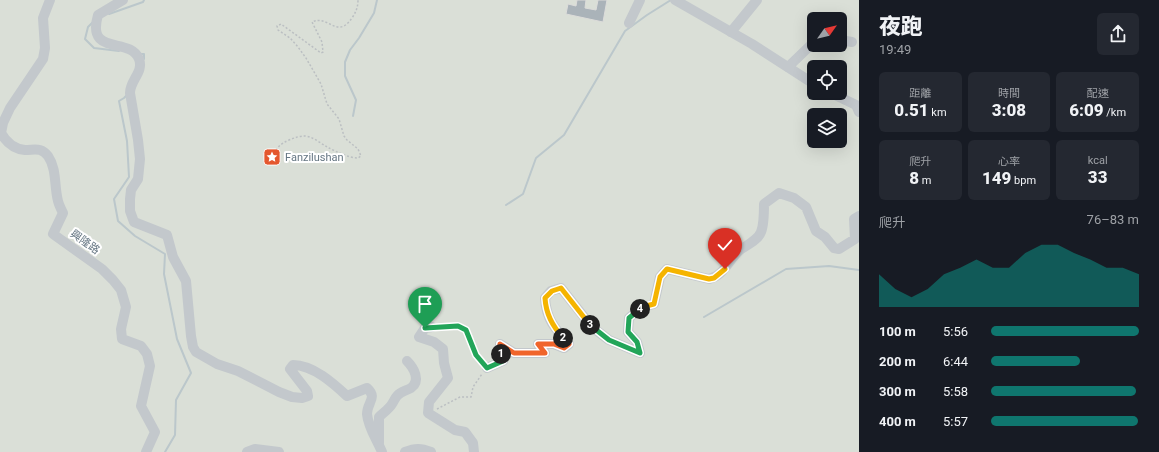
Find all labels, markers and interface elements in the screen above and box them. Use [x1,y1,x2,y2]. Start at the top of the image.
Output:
north arrow [807,12,847,52]
map controls [807,12,847,148]
button: share [1097,13,1139,55]
text: 夜跑 [879,14,923,39]
text: 19:49 [879,42,911,57]
button: locate [807,60,847,100]
text: 距離 [909,87,931,100]
text: 時間 [998,87,1020,100]
text: 配速 [1087,87,1109,100]
text: 0.51 [894,100,929,120]
text: 3:08 [992,100,1026,120]
text: 6:09 [1069,100,1104,120]
text: km [929,106,947,119]
text: /km [1104,106,1126,119]
button: layers [807,108,847,148]
place icon: Fanzilushan [262,147,282,167]
place label: Fanzilushan [285,151,344,164]
text: kcal [1088,154,1108,167]
text: 爬升 [909,155,931,168]
text: 心率 [998,155,1020,168]
text: 33 [1088,167,1107,187]
text: 8 [909,168,919,188]
text: 149 [982,168,1011,188]
text: m [919,174,931,187]
text: bpm [1011,174,1036,187]
text: 76–83 m [1087,212,1139,227]
text: 爬升 [879,215,905,230]
street label: 興隆路 [68,227,102,257]
pin [708,228,742,269]
icon: check [714,234,736,256]
pin [408,287,442,328]
icon: arrive [414,293,436,315]
pin: 4 [630,299,650,319]
text: 4 [637,302,643,315]
pin: 3 [580,315,600,335]
text: 3 [587,318,593,331]
text: 100 m [879,324,916,339]
text: 5:56 [943,324,968,339]
pin: 2 [553,328,573,348]
text: 2 [560,331,566,344]
pin: 1 [491,344,511,364]
text: 1 [498,347,504,360]
text: 200 m [879,354,916,369]
text: 6:44 [943,354,968,369]
text: 300 m [879,384,916,399]
text: 5:58 [943,384,968,399]
text: 400 m [879,414,916,429]
text: 5:57 [943,414,968,429]

